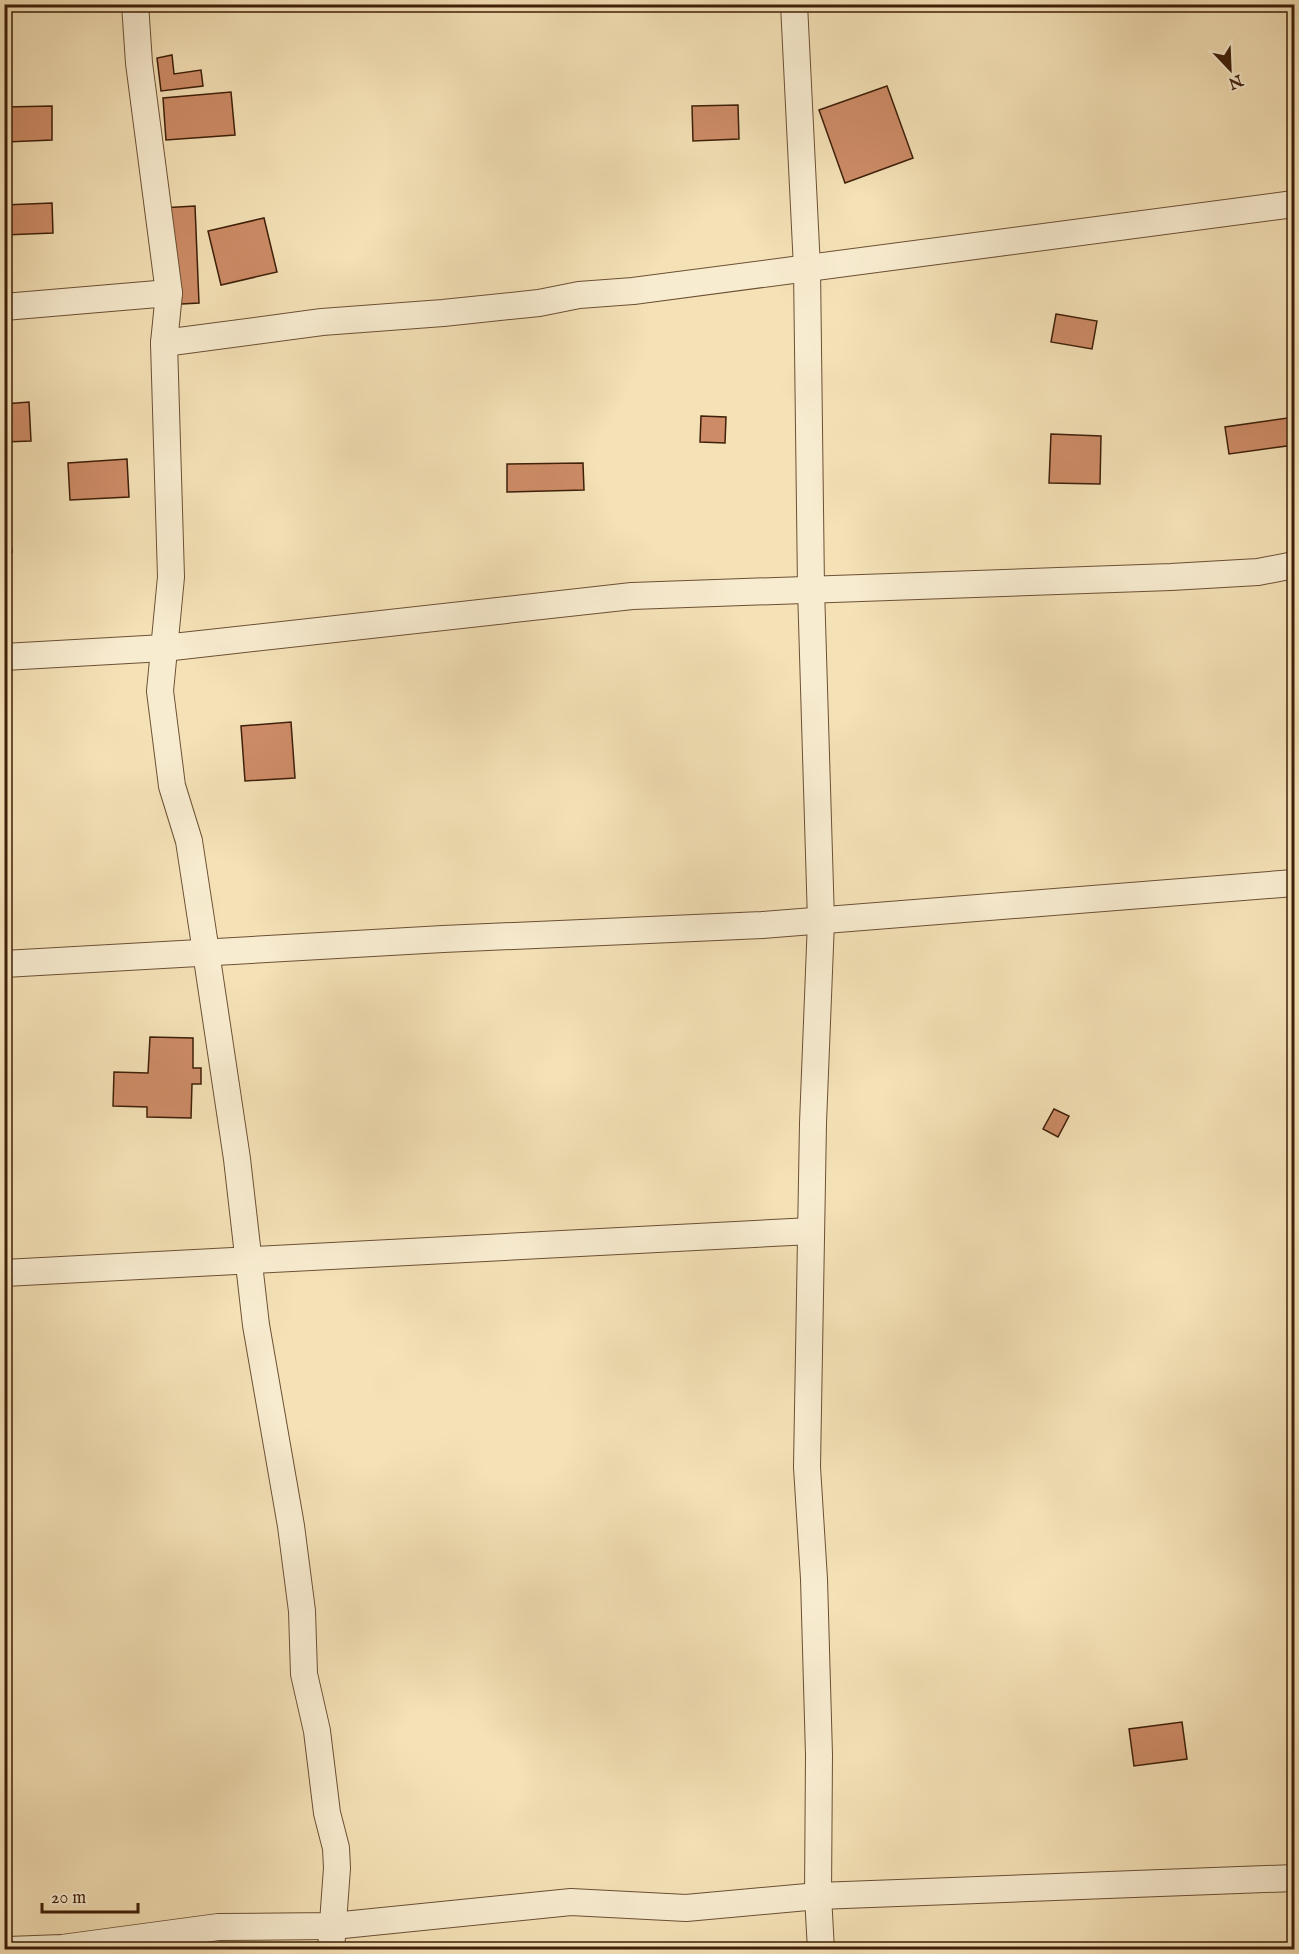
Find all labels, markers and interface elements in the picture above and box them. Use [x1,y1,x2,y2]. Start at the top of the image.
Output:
north arrow [1200,39,1260,99]
text: N [1225,69,1246,93]
scale bar [42,1876,138,1914]
text: 20 m [51,1887,86,1910]

